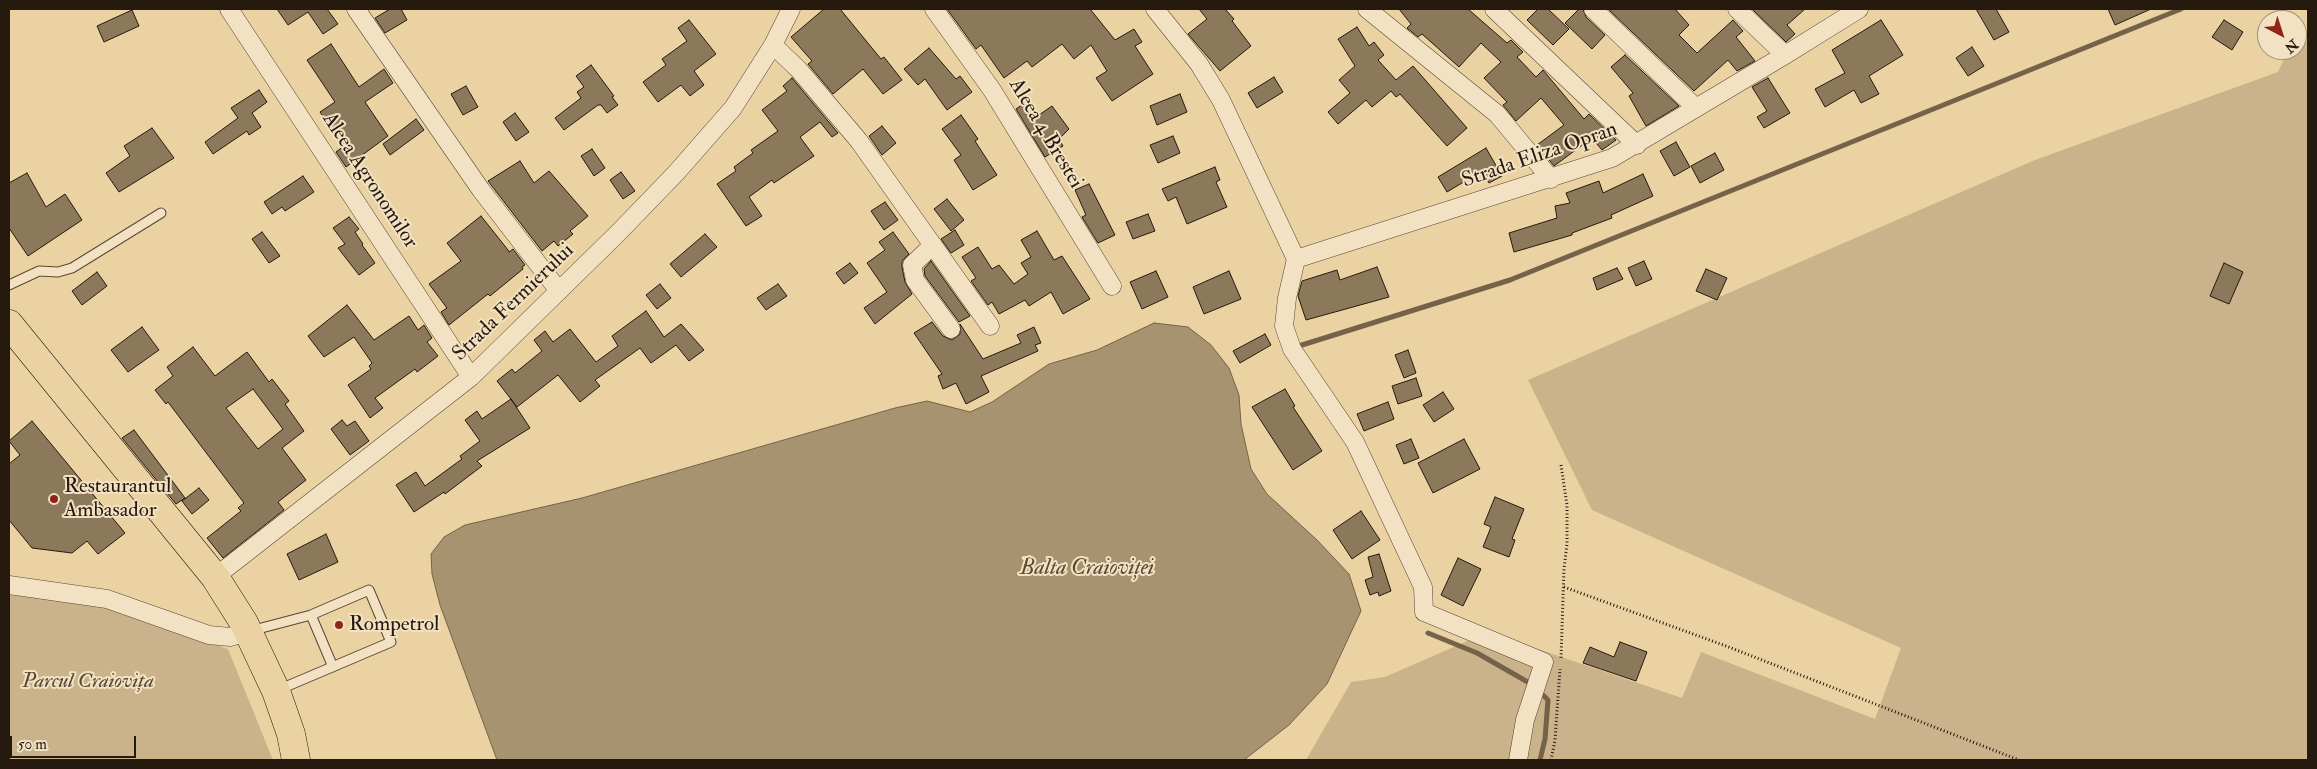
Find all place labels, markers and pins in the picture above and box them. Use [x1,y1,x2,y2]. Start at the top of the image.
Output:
place label: Restaurantul Ambasador [64,474,171,524]
marker: Restaurantul Ambasador [48,493,60,505]
place label: Rompetrol [349,612,440,638]
marker: Rompetrol [333,619,345,631]

